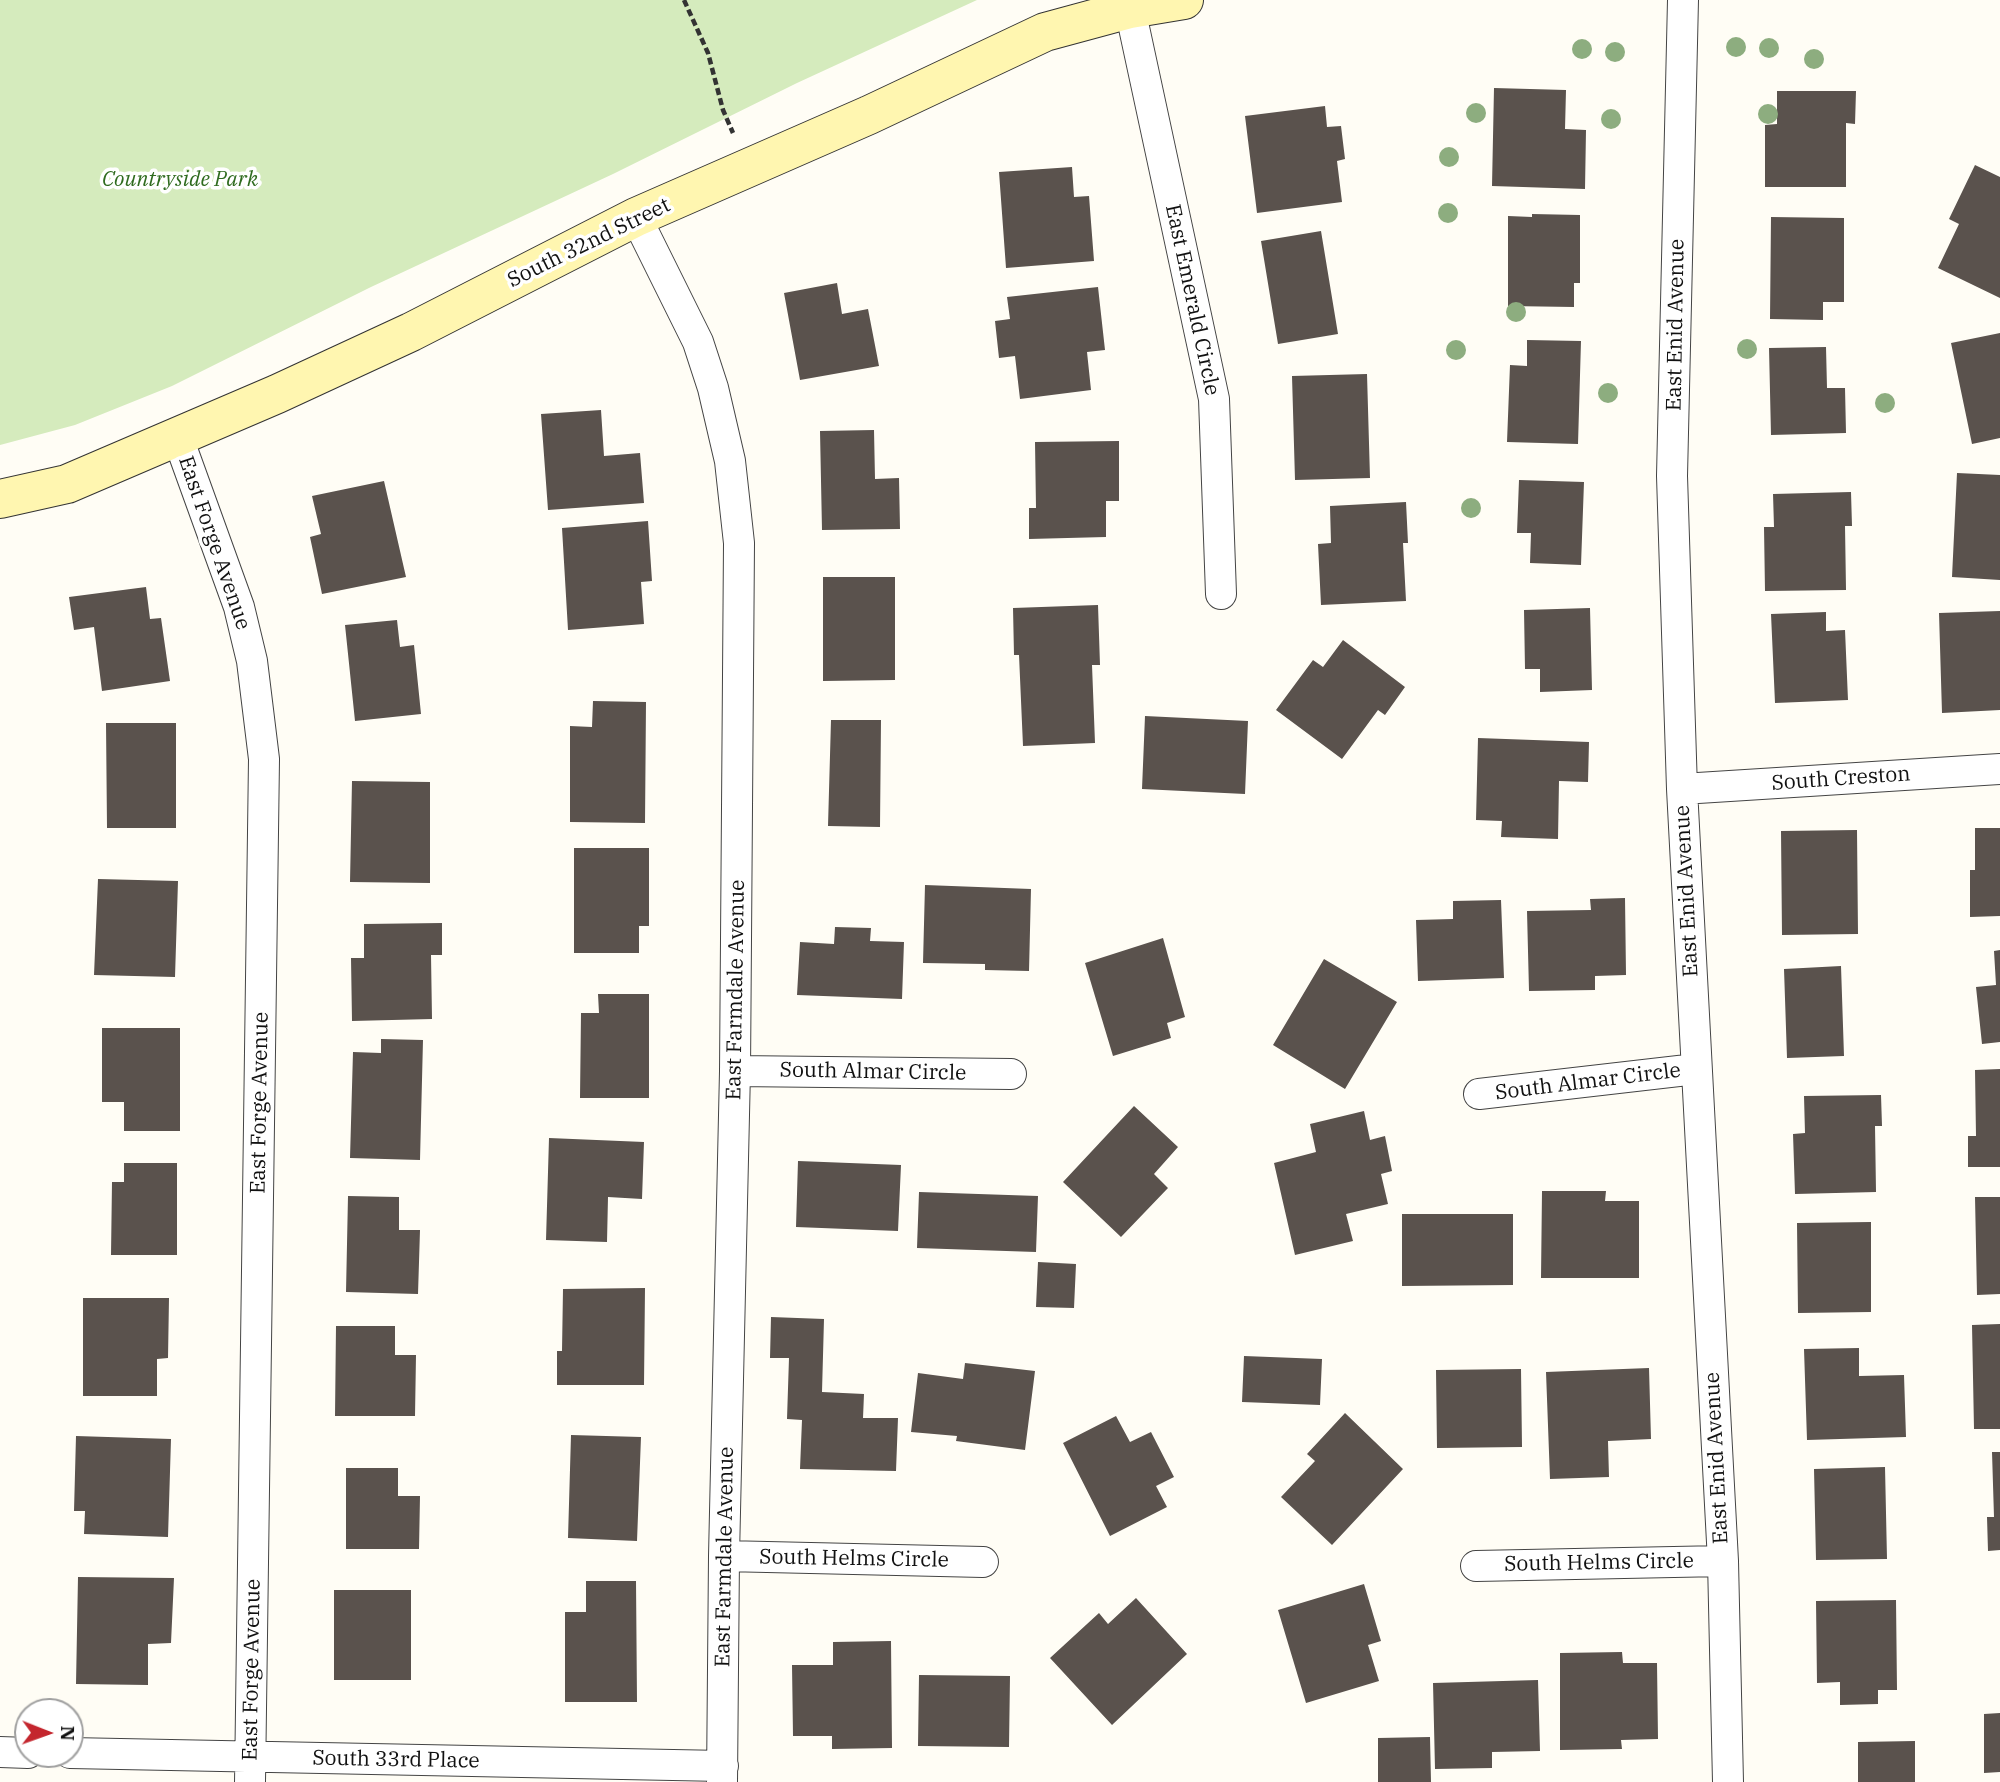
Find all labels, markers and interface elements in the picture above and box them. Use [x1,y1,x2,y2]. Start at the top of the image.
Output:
park label: Countryside Park [102,167,258,193]
street label: South 32nd Street [504,193,674,293]
street label: East Emerald Circle [1159,202,1225,398]
street label: East Enid Avenue [1662,239,1690,411]
street label: East Forge Avenue [172,453,256,633]
street label: South Creston [1771,762,1911,796]
street label: East Enid Avenue [1670,804,1704,978]
street label: East Farmdale Avenue [721,879,751,1101]
street label: East Forge Avenue [246,1012,274,1194]
street label: South Almar Circle [779,1058,967,1086]
street label: South Almar Circle [1494,1058,1682,1106]
street label: East Enid Avenue [1700,1371,1734,1545]
street label: East Farmdale Avenue [710,1446,740,1668]
street label: South Helms Circle [759,1545,949,1573]
street label: South Helms Circle [1504,1549,1694,1577]
street label: East Forge Avenue [238,1579,266,1761]
north arrow [14,1698,84,1768]
text: N [56,1726,80,1741]
street label: South 33rd Place [312,1746,480,1774]

